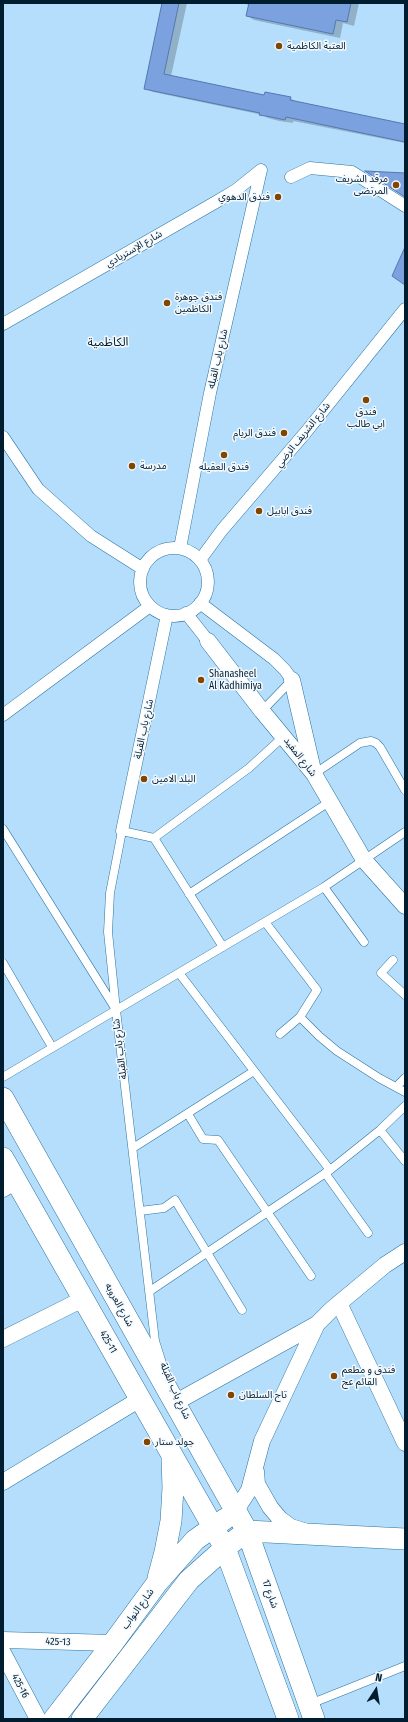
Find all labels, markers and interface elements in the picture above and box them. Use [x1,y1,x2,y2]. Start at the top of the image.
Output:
place label: العتبة الكاظمية [287,40,346,52]
marker: العتبة الكاظمية [274,41,284,51]
place label: مرقد الشريف المرتضى [336,173,388,196]
marker: مرقد الشريف المرتضى [391,180,401,190]
place label: فندق الدهوي [218,191,270,203]
marker: فندق الدهوي [273,192,283,202]
street label: شارع الإستربادي [104,228,164,270]
place label: فندق جوهرة الكاظمين [175,291,222,314]
marker: فندق جوهرة الكاظمين [162,298,172,308]
street label: شارع باب القبله [205,328,231,390]
district label: الكاظمية [88,336,128,350]
marker: فندق ابي طالب [361,395,371,405]
street label: شارع الشريف الرضي [273,400,333,470]
place label: فندق ابي طالب [347,406,385,430]
place label: فندق الريام [233,427,276,439]
marker: فندق الريام [279,428,289,438]
marker: فندق العقيله [219,450,229,460]
place label: مدرسة [140,460,167,472]
marker: مدرسة [127,461,137,471]
place label: فندق العقيله [199,461,249,473]
place label: فندق ابابيل [267,505,312,517]
marker: فندق ابابيل [254,506,264,516]
place label: Shanasheel Al Kadhimiya [209,668,262,692]
marker: Shanasheel Al Kadhimiya [196,675,206,685]
street label: شارع باب القبلة [132,698,156,760]
street label: شارع المفيد [281,735,319,779]
place label: البلد الامين [152,773,196,785]
marker: البلد الامين [139,774,149,784]
street label: شارع باب القبلة [110,1018,130,1080]
street label: شارع العروبه [102,1281,136,1329]
street label: 425-11 [97,1328,119,1356]
street label: شارع باب القبلة [157,1361,193,1421]
place label: فندق و مطعم القائم عج [342,1364,395,1388]
marker: فندق و مطعم القائم عج [329,1371,339,1381]
place label: تاج السلطان [239,1389,287,1401]
marker: تاج السلطان [226,1390,236,1400]
place label: جولد ستار [155,1436,194,1448]
marker: جولد ستار [142,1437,152,1447]
street label: شارع 17 [259,1578,281,1610]
street label: شارع النواب [119,1586,157,1632]
street label: 425-13 [45,1636,71,1648]
north arrow [356,1670,396,1710]
text: N [374,1671,383,1685]
street label: 425-16 [9,1672,31,1700]

